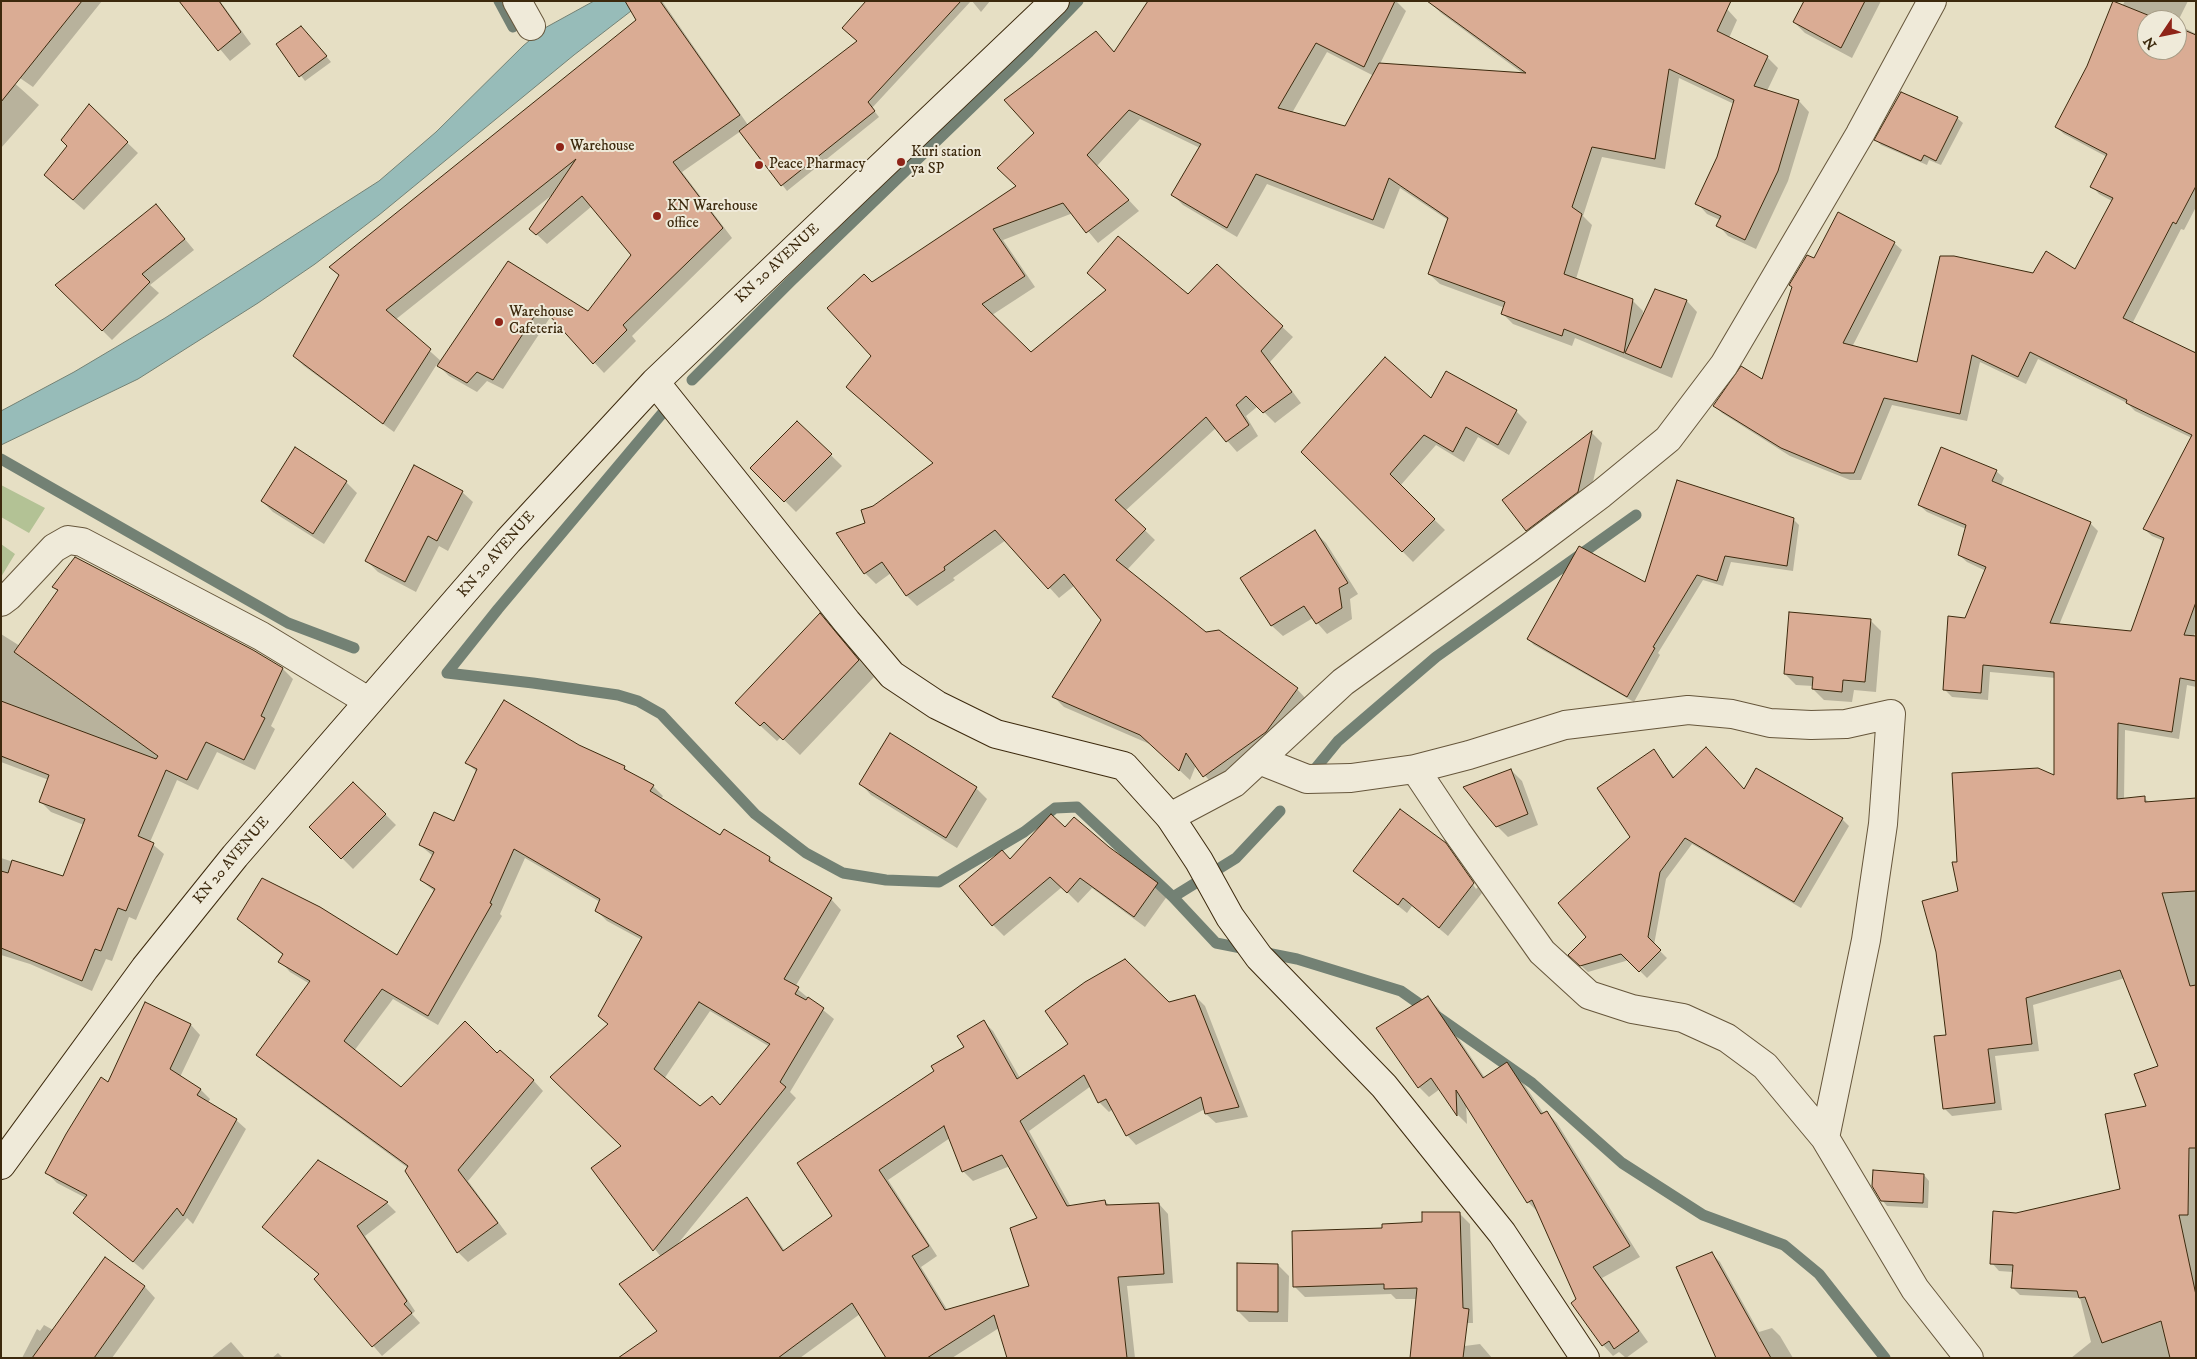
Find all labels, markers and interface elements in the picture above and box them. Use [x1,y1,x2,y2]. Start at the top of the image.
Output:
north arrow [2137,10,2187,60]
text: N [2140,33,2161,53]
place label: Warehouse [570,138,635,156]
marker: Warehouse [554,141,566,153]
place label: Kuri station ya SP [911,144,981,179]
place label: Peace Pharmacy [769,156,866,174]
marker: Kuri station ya SP [895,156,907,168]
marker: Peace Pharmacy [753,159,765,171]
place label: KN Warehouse office [667,198,758,233]
marker: KN Warehouse office [651,210,663,222]
street label: KN 20 AVENUE [732,220,824,308]
place label: Warehouse Cafeteria [509,304,574,339]
marker: Warehouse Cafeteria [493,316,505,328]
street label: KN 20 AVENUE [455,508,539,602]
street label: KN 20 AVENUE [190,814,274,908]

